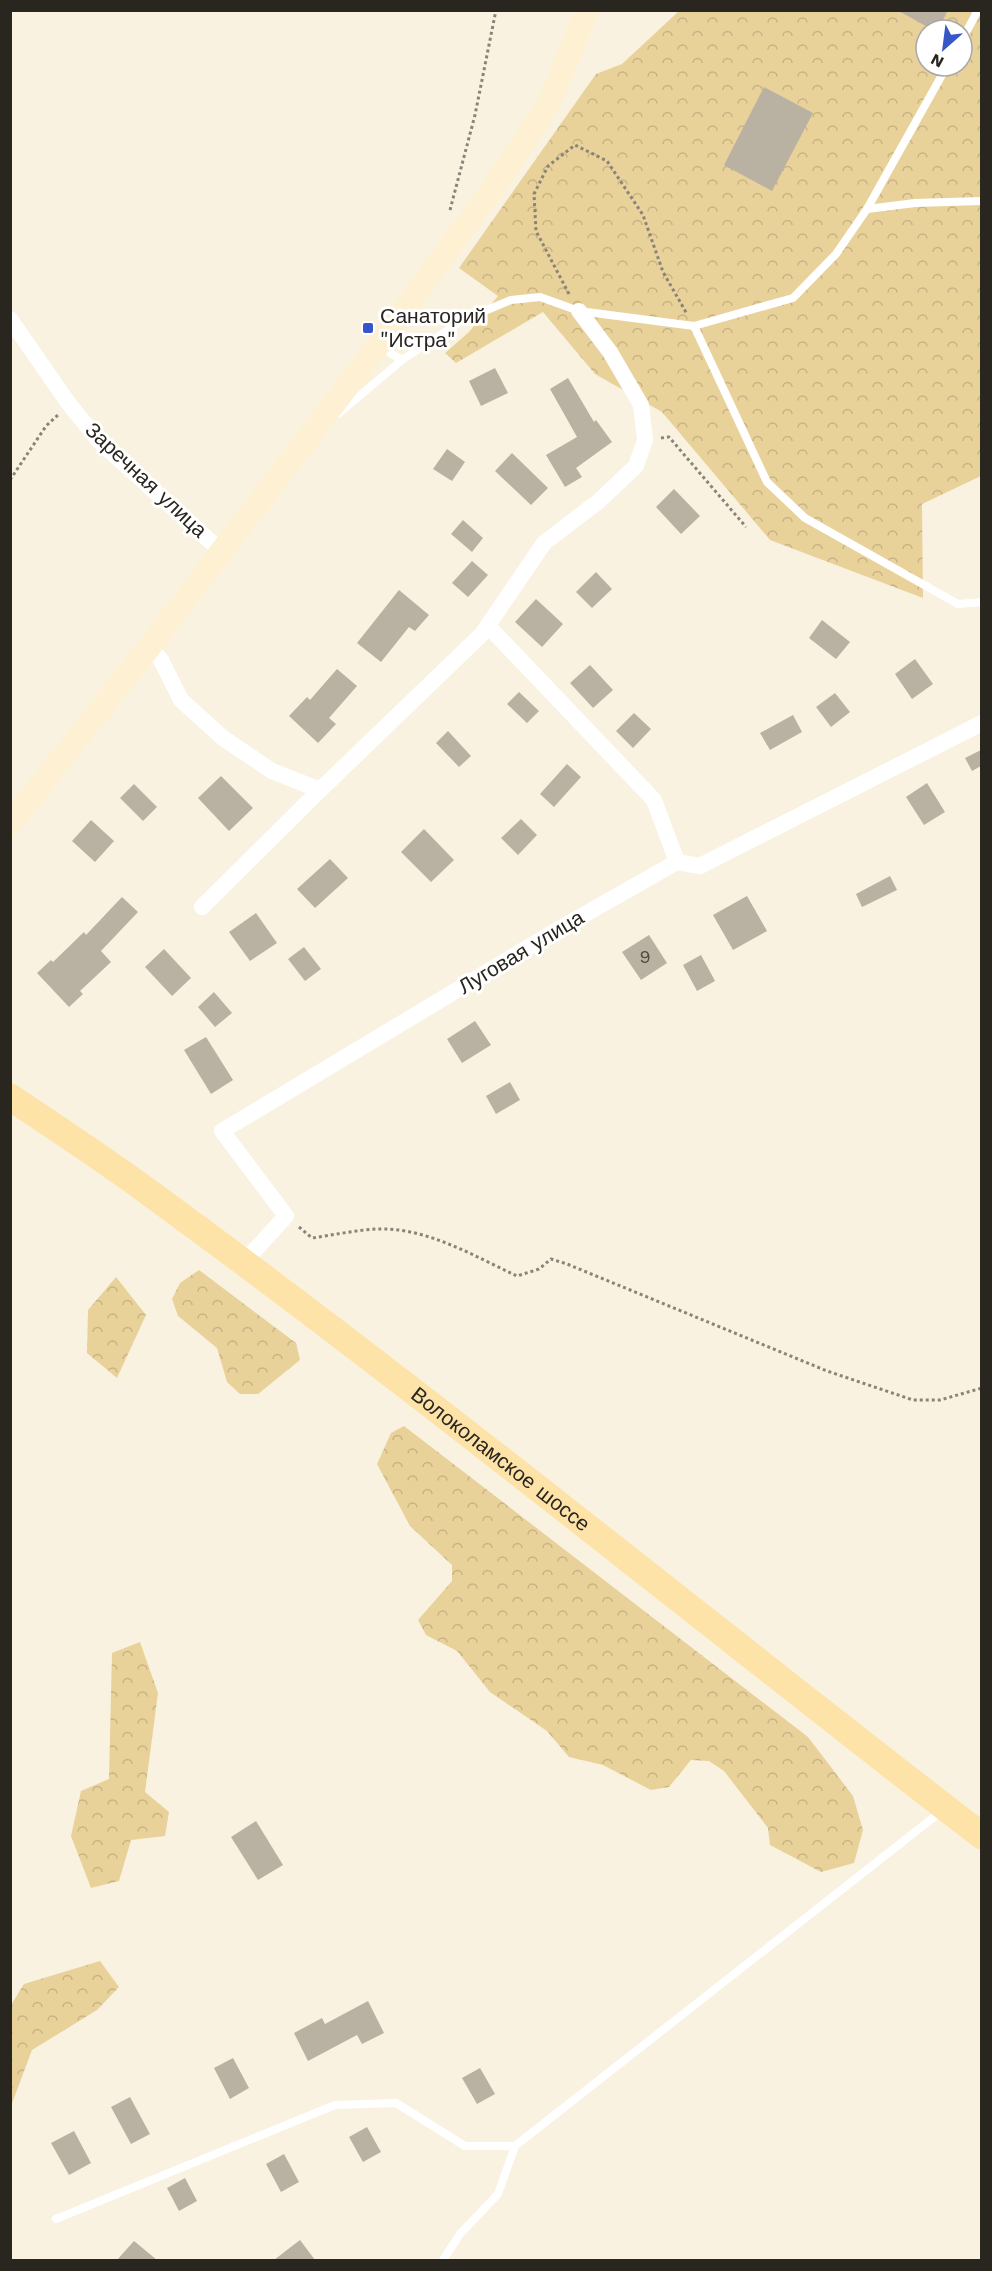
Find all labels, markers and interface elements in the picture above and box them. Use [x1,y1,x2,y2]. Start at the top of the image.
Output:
north arrow [914,18,974,78]
text: N [927,50,947,72]
place label: Санаторий "Истра" [380,303,486,352]
marker: Санаторий "Истра" [361,321,375,335]
street label: Заречная улица [80,417,213,543]
street label: Луговая улица [453,904,588,999]
house number: 9 [639,946,651,967]
street label: Волоколамское шоссе [406,1381,595,1536]

